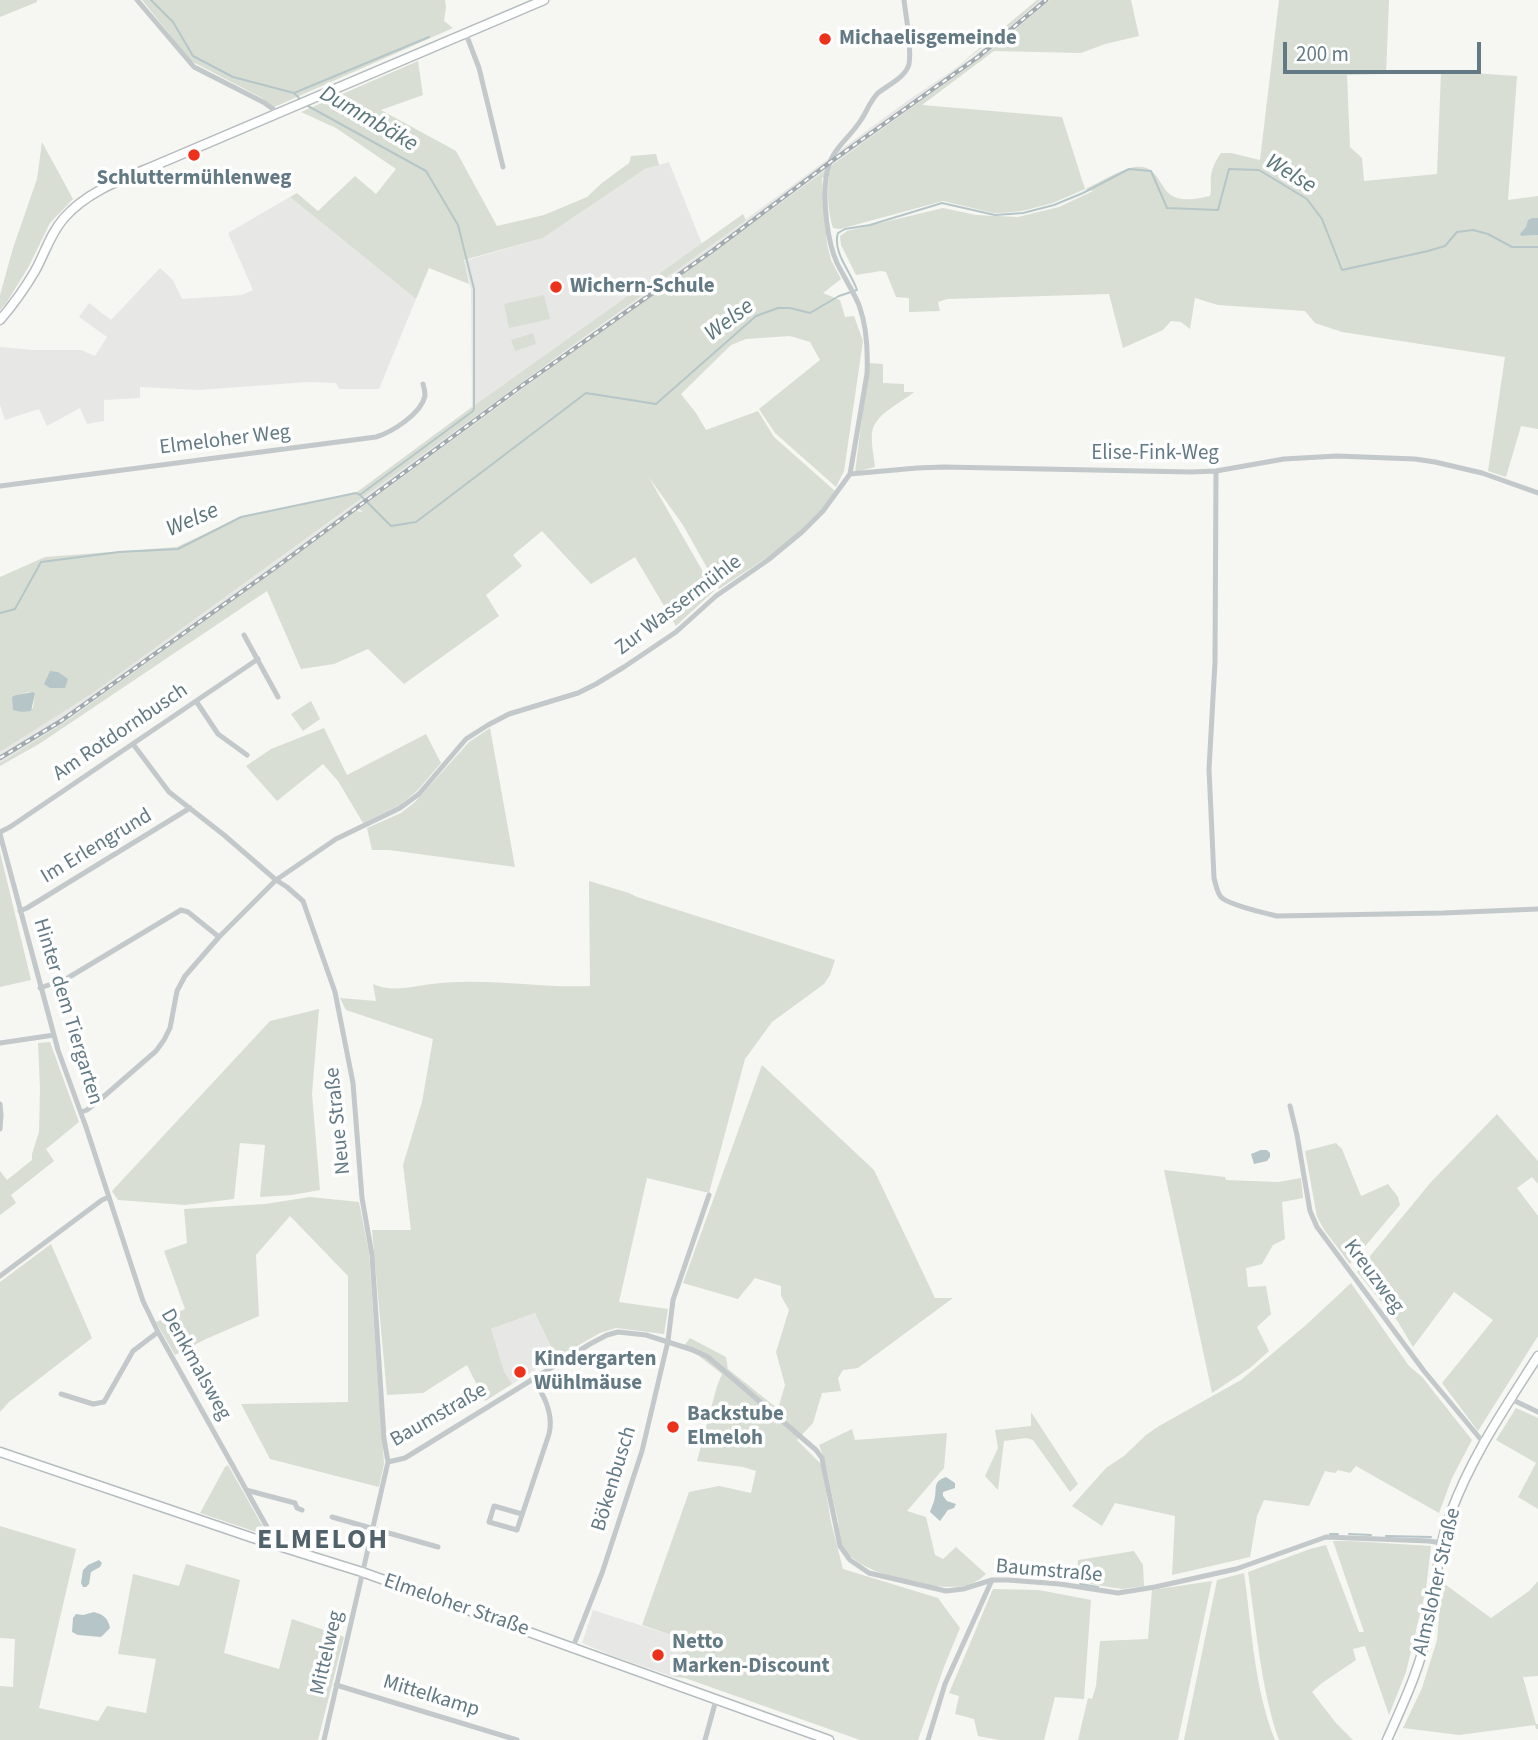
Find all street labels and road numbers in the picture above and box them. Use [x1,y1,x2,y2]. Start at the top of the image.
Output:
street label: Elmeloher Weg [158,420,292,462]
street label: Elise-Fink-Weg [1091,441,1219,467]
street label: Zur Wassermühle [611,550,747,662]
street label: Am Rotdornbusch [49,679,193,787]
street label: Im Erlengrund [37,804,157,890]
street label: Hinter dem Tiergarten [27,916,107,1108]
street label: Neue Straße [321,1066,357,1176]
street label: Kreuzweg [1337,1235,1409,1319]
street label: Denkmalsweg [154,1305,236,1425]
street label: Baumstraße [386,1378,492,1454]
street label: Bökenbusch [587,1423,643,1535]
street label: Almsloher Straße [1409,1506,1467,1658]
street label: Baumstraße [995,1555,1103,1589]
street label: Elmeloher Straße [380,1569,532,1643]
street label: Mittelweg [306,1609,350,1697]
street label: Mittelkamp [380,1670,482,1724]

